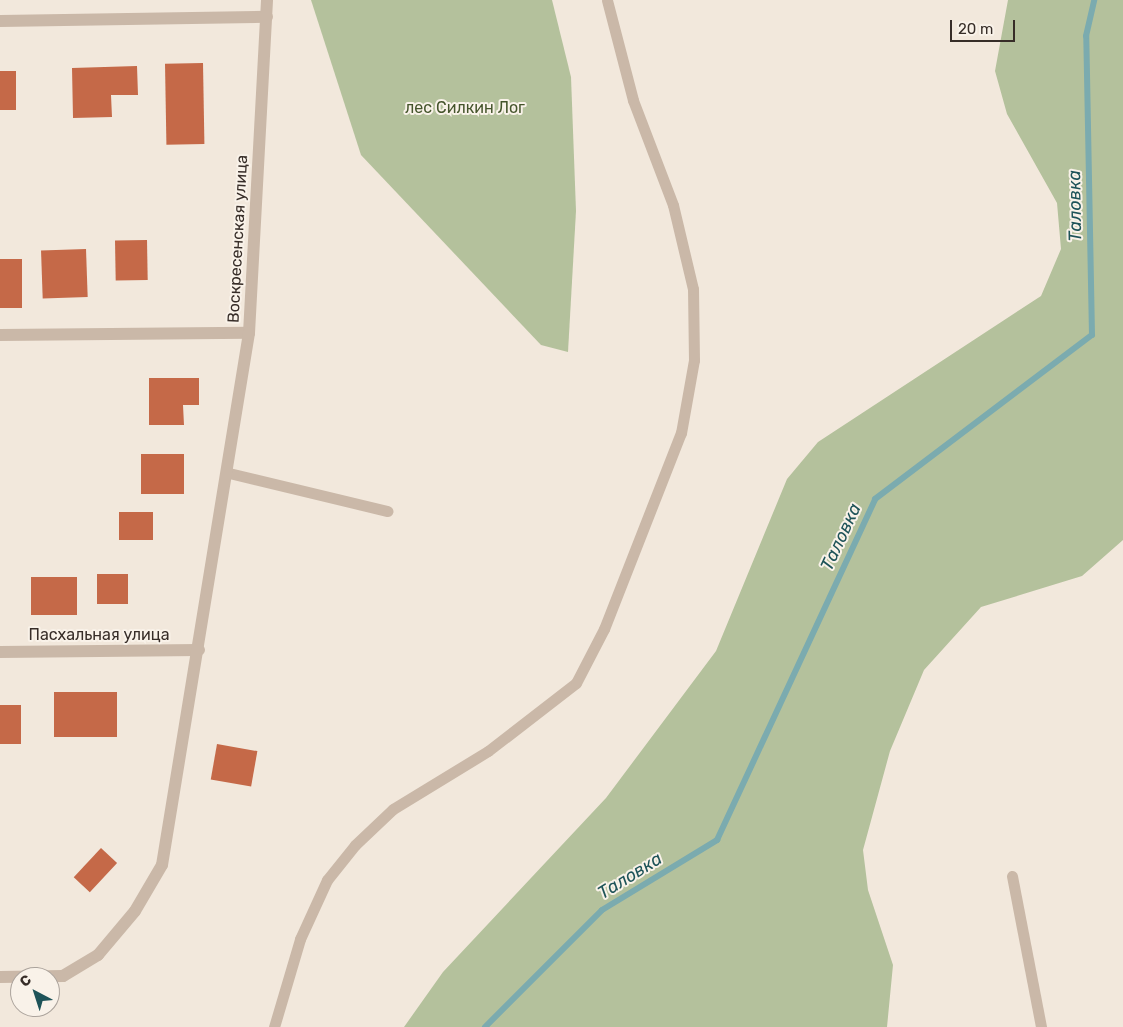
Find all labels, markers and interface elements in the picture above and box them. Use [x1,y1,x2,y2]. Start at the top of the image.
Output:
scale bar [953,10,1018,42]
text: 20 m [958,20,993,38]
park label: лес Силкин Лог [405,98,525,118]
street label: Воскресенская улица [224,155,252,323]
water label: Таловка [1064,170,1086,242]
water label: Таловка [816,500,866,574]
street label: Пасхальная улица [28,625,170,645]
water label: Таловка [594,848,666,904]
north arrow [10,967,60,1017]
text: С [16,971,35,991]

